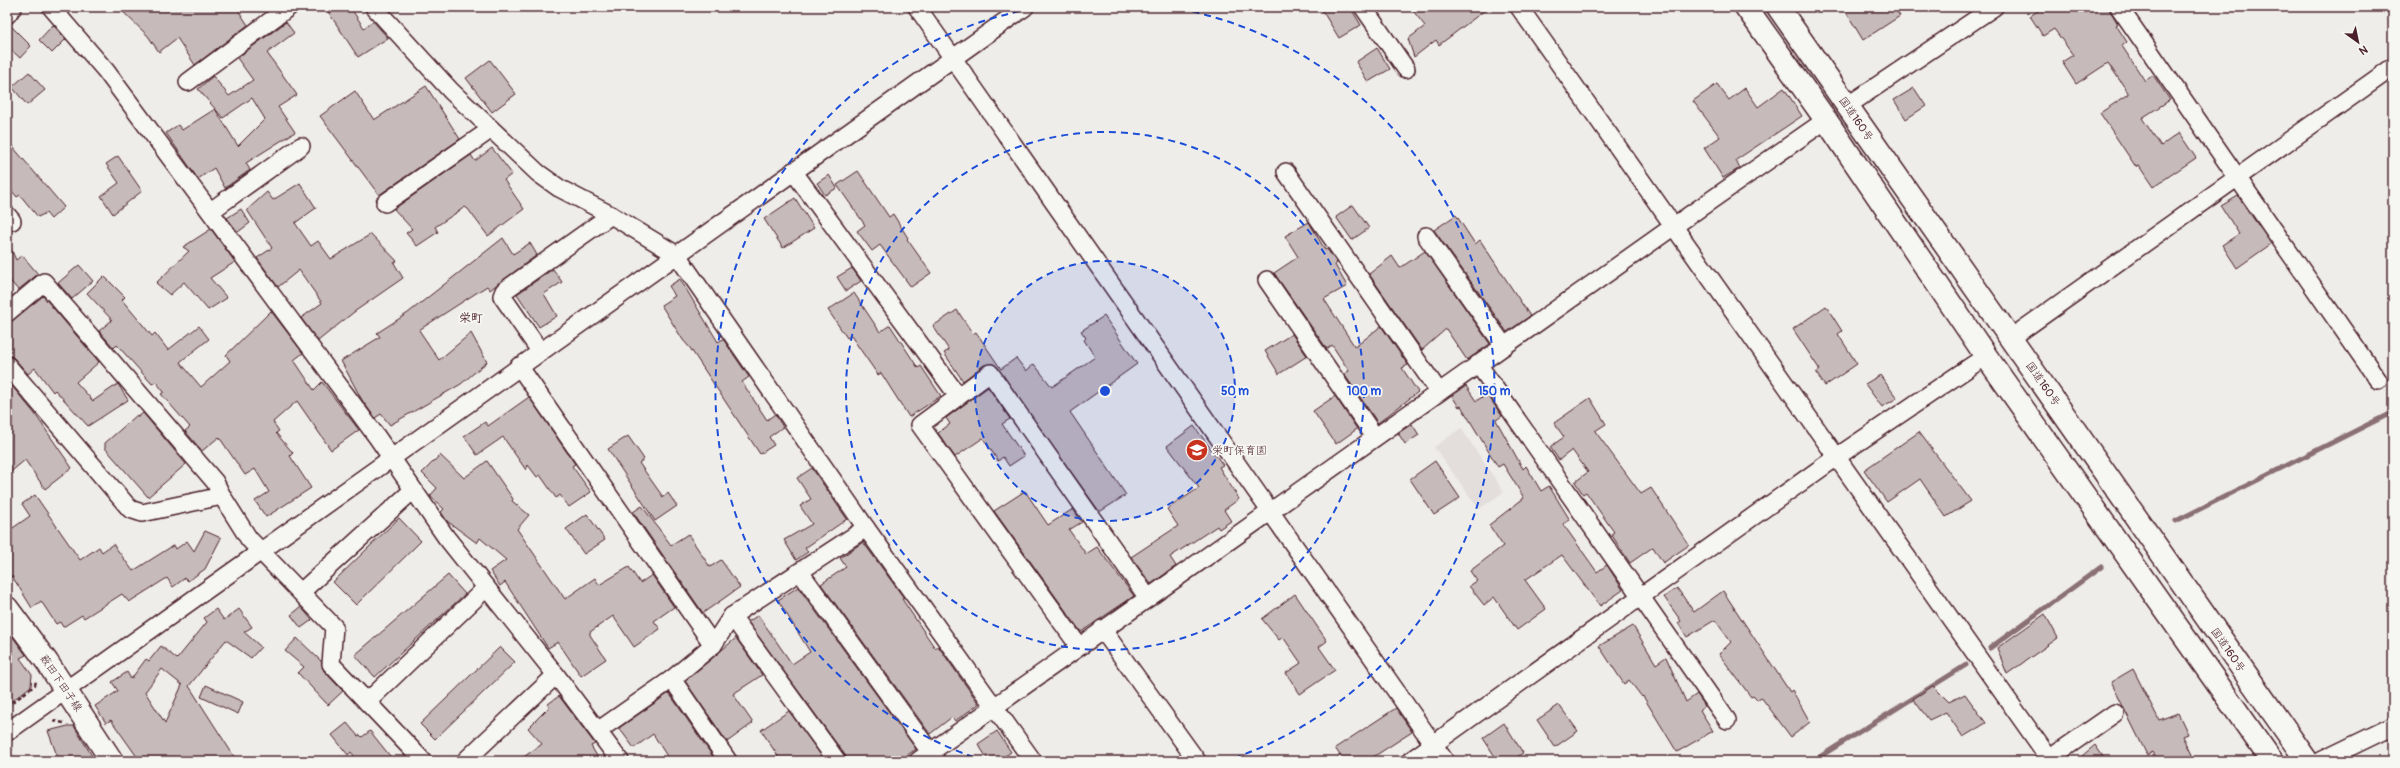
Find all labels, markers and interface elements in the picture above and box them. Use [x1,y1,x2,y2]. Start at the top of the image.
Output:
north arrow [2338,22,2378,62]
text: N [2356,42,2370,58]
street label: 国道160号 [1836,94,1876,144]
district label: 栄町 [459,311,483,326]
street label: 国道160号 [2023,359,2063,409]
centre of rings [1098,384,1112,398]
text: 50 m [1221,384,1249,399]
text: 100 m [1347,384,1382,399]
text: 150 m [1478,384,1511,399]
school or university icon: 栄町保育園 [1184,437,1210,463]
place label: 栄町保育園 [1212,444,1267,457]
street label: 国道160号 [2208,625,2248,675]
street label: 薮田下田子線 [37,652,85,714]

